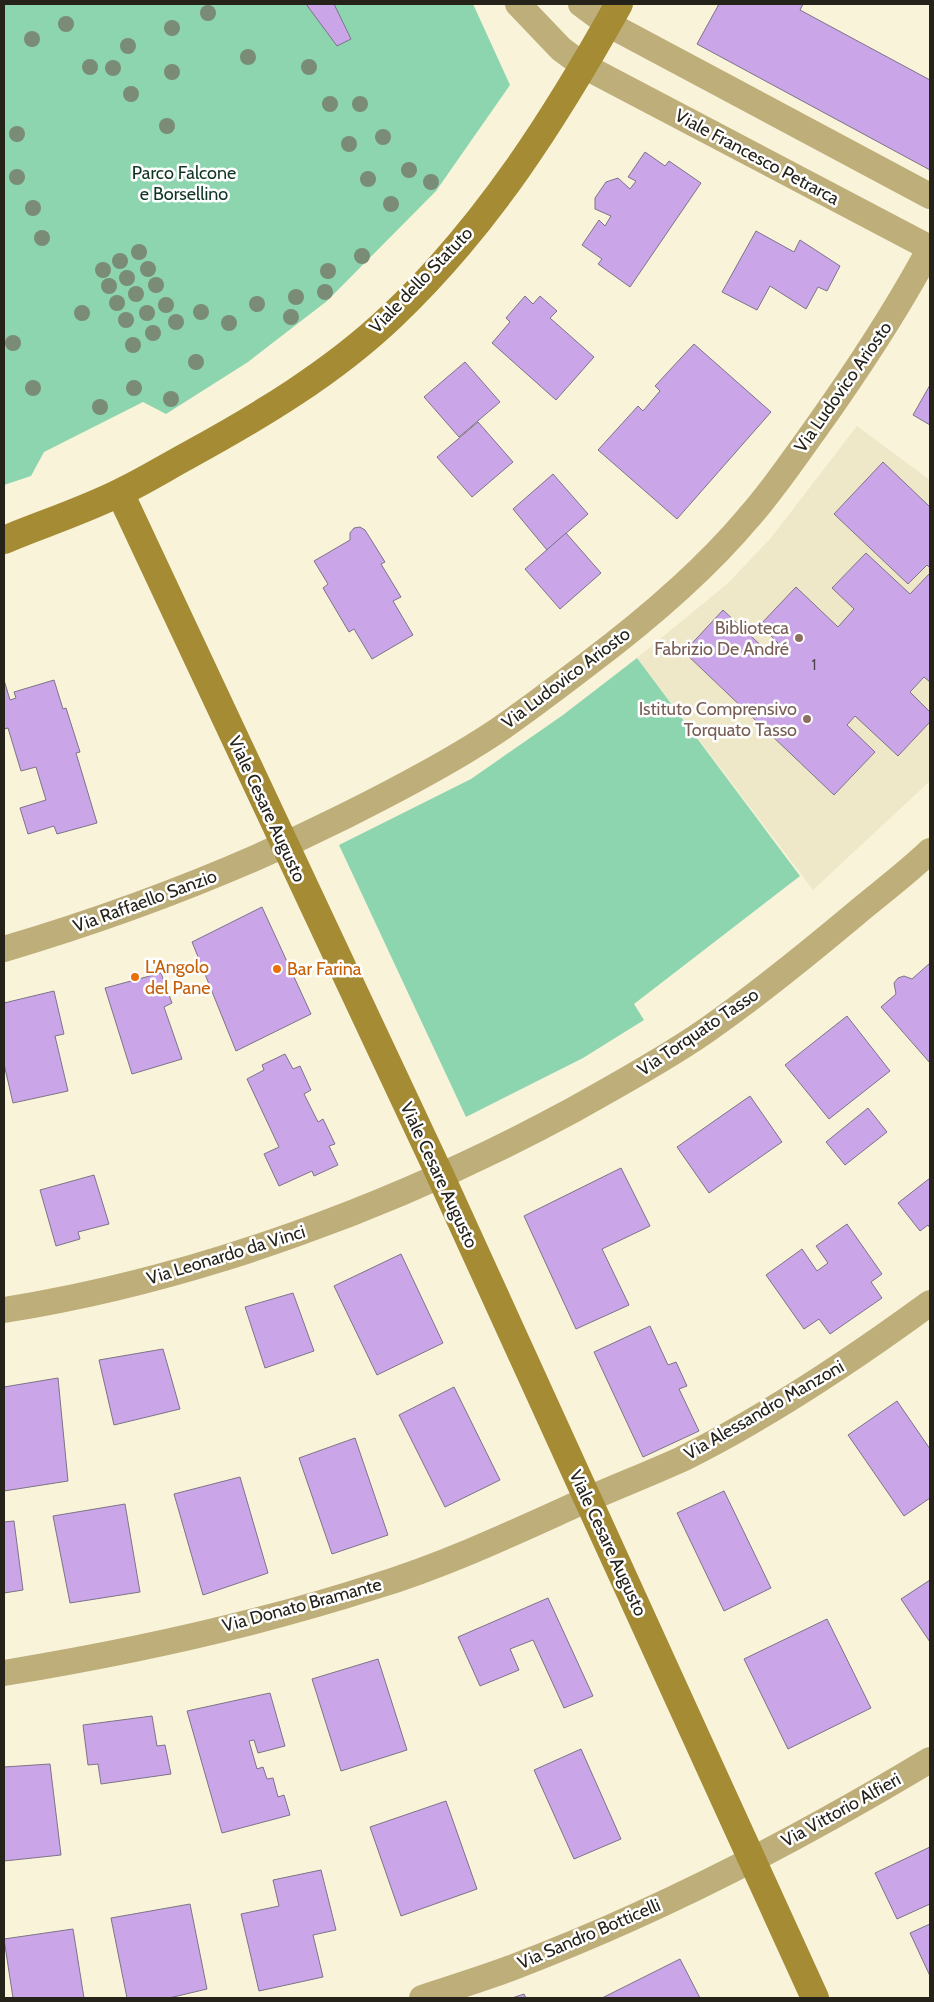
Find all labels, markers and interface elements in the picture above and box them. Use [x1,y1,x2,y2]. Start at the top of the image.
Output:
street label: Viale Francesco Petrarca [671,104,843,210]
park label: Parco Falcone e Borsellino [132,162,236,205]
street label: Viale dello Statuto [365,222,477,338]
street label: Via Ludovico Ariosto [790,317,896,457]
place label: Biblioteca Fabrizio De André [654,617,789,660]
street label: Via Ludovico Ariosto [498,623,635,733]
marker: Biblioteca Fabrizio De André [793,632,805,644]
house number: 1 [812,656,816,674]
place label: Istituto Comprensivo Torquato Tasso [639,698,797,741]
marker: Istituto Comprensivo Torquato Tasso [801,713,813,725]
street label: Viale Cesare Augusto [224,732,311,886]
street label: Via Raffaello Sanzio [70,865,220,937]
place label: L'Angolo del Pane [145,956,210,999]
place label: Bar Farina [287,958,362,980]
marker: Bar Farina [271,963,283,975]
marker: L'Angolo del Pane [129,971,141,983]
street label: Via Torquato Tasso [633,983,763,1081]
street label: Viale Cesare Augusto [396,1098,483,1252]
street label: Via Leonardo da Vinci [144,1220,308,1290]
street label: Via Alessandro Manzoni [680,1355,848,1465]
street label: Viale Cesare Augusto [565,1466,652,1620]
street label: Via Donato Bramante [220,1573,384,1637]
street label: Via Vittorio Alfieri [778,1768,904,1852]
street label: Via Sandro Botticelli [514,1894,664,1974]

